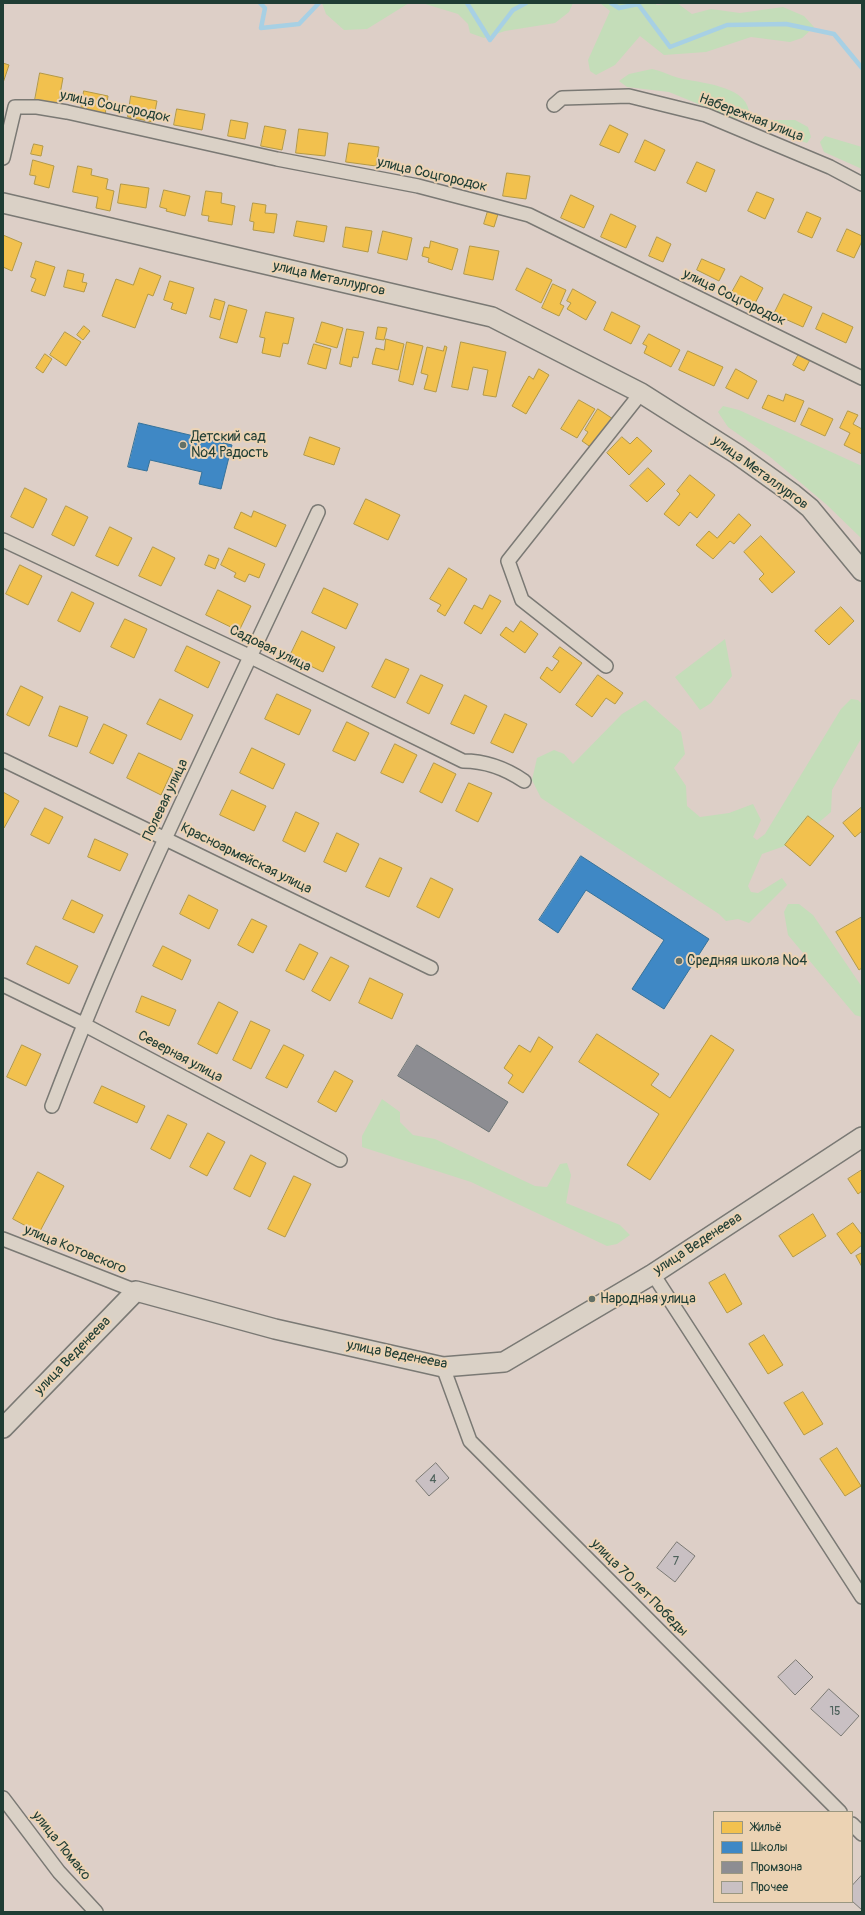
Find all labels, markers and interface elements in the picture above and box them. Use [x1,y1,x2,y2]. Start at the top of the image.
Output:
street label: улица Соцгородок [58,87,172,127]
street label: Набережная улица [696,90,806,146]
street label: улица Соцгородок [375,154,489,196]
street label: улица Металлургов [271,258,387,300]
street label: улица Соцгородок [680,266,788,330]
place label: Детский сад №4 Радость [191,429,269,462]
street label: улица Металлургов [709,432,811,514]
marker: Детский сад №4 Радость [178,440,188,450]
street label: Садовая улица [226,622,314,676]
street label: Полевая улица [140,757,192,843]
street label: Красноармейская улица [178,820,314,898]
place label: Средняя школа №4 [687,953,807,969]
marker: Средняя школа №4 [674,956,684,966]
street label: Северная улица [135,1028,225,1086]
street label: улица Веденеева [651,1209,745,1279]
street label: улица Котовского [21,1222,129,1278]
place label: Народная улица [600,1291,696,1307]
marker: Народная улица [587,1294,597,1304]
street label: улица Веденеева [31,1313,115,1399]
street label: улица Веденеева [345,1337,449,1373]
house number: 4 [430,1473,436,1487]
street label: улица 70 лет Победы [587,1536,691,1640]
house number: 7 [673,1555,679,1569]
house number: 15 [829,1705,841,1719]
street label: улица Ломако [28,1808,94,1884]
legend [713,1811,853,1903]
text: Жильё [751,1820,782,1835]
text: Школы [751,1840,787,1855]
text: Промзона [751,1860,802,1875]
text: Прочее [751,1880,788,1895]

